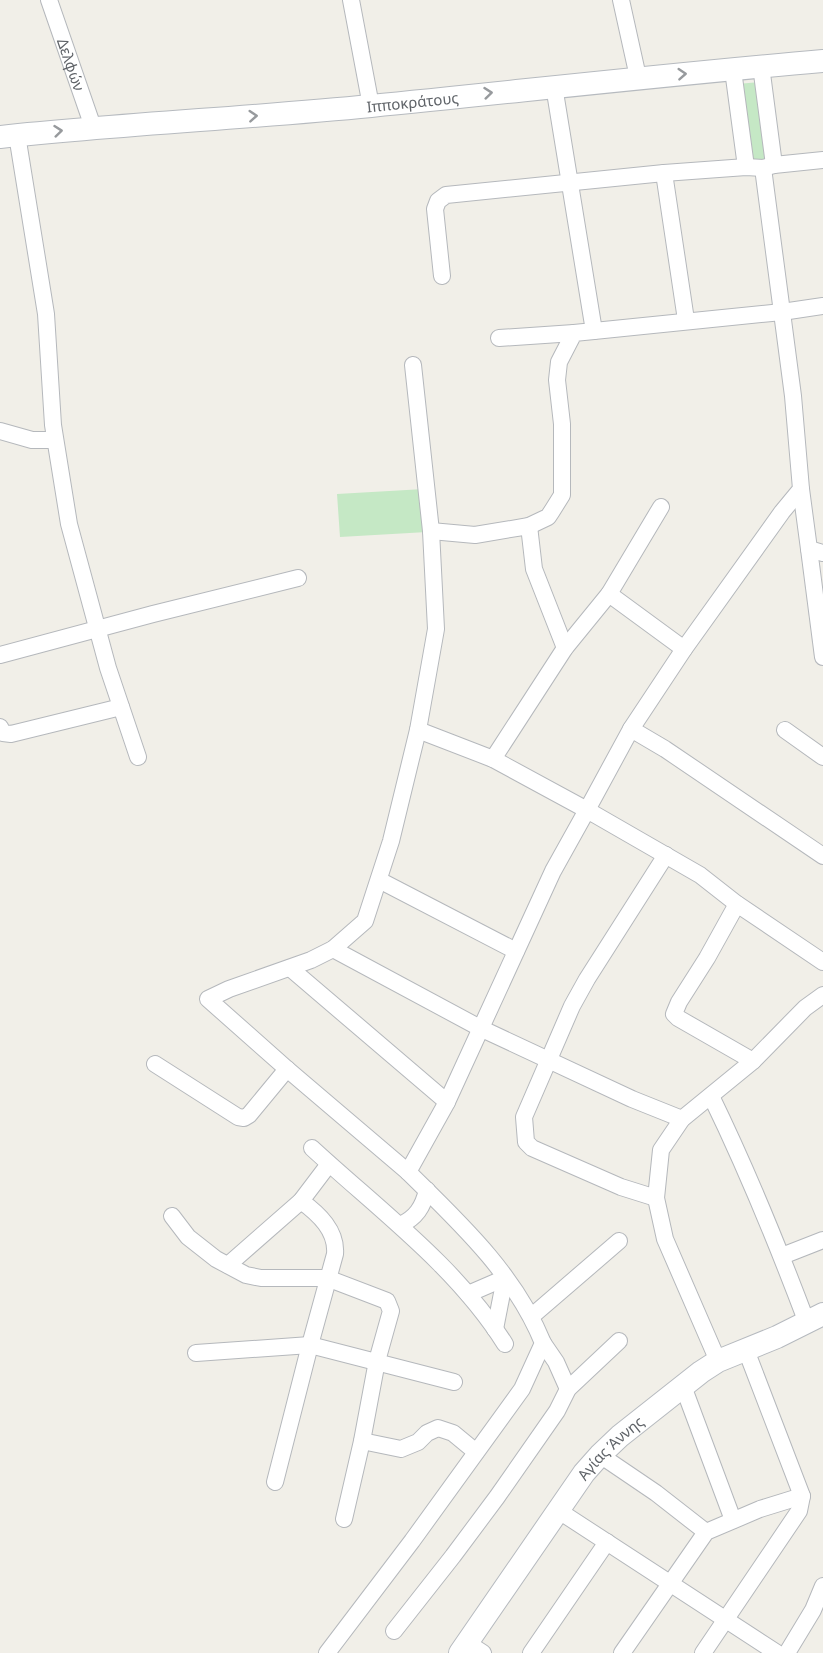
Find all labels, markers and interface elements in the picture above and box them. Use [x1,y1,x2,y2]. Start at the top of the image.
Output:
street label: Δελφών [53,35,90,94]
one-way arrow [678,68,687,81]
street label: Ιπποκράτους [366,87,460,116]
one-way arrow [484,87,493,100]
one-way arrow [248,109,257,122]
one-way arrow [54,125,63,138]
street label: Αγίας Άννης [572,1411,648,1484]

